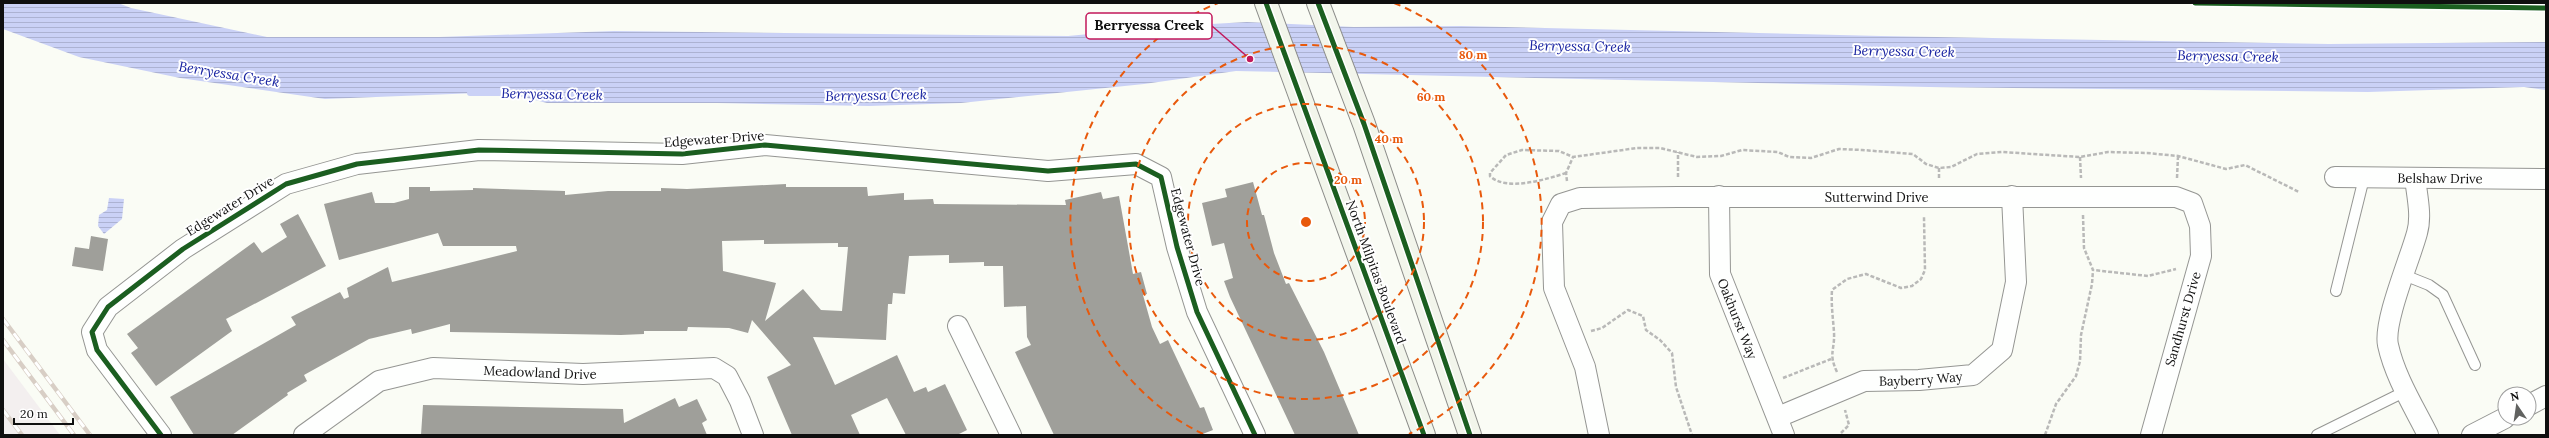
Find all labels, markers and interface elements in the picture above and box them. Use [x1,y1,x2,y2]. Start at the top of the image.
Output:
callout: Berryessa Creek [1086,13,1212,39]
text: Berryessa Creek [1094,16,1205,34]
water label: Berryessa Creek [1529,36,1631,56]
water label: Berryessa Creek [1853,41,1955,61]
water label: Berryessa Creek [2177,46,2279,66]
text: 80 m [1459,47,1487,62]
water label: Berryessa Creek [177,57,281,91]
water label: Berryessa Creek [501,84,603,104]
water label: Berryessa Creek [825,85,927,105]
text: 60 m [1417,89,1445,104]
street label: Edgewater Drive [663,127,765,151]
text: 40 m [1375,131,1403,146]
street label: Belshaw Drive [2397,169,2483,187]
street label: Edgewater Drive [183,172,277,240]
text: 20 m [1334,172,1362,187]
street label: Edgewater Drive [1167,186,1209,288]
street label: Sutterwind Drive [1825,189,1929,206]
street label: North Milpitas Boulevard [1342,198,1410,346]
centre of rings [1299,215,1313,229]
street label: Sandhurst Drive [2161,270,2205,368]
street label: Oakhurst Way [1714,276,1761,362]
street label: Meadowland Drive [483,362,597,383]
street label: Bayberry Way [1879,367,1963,389]
north arrow [2497,386,2537,426]
text: N [2509,388,2521,404]
scale bar [14,400,73,426]
text: 20 m [20,406,48,421]

